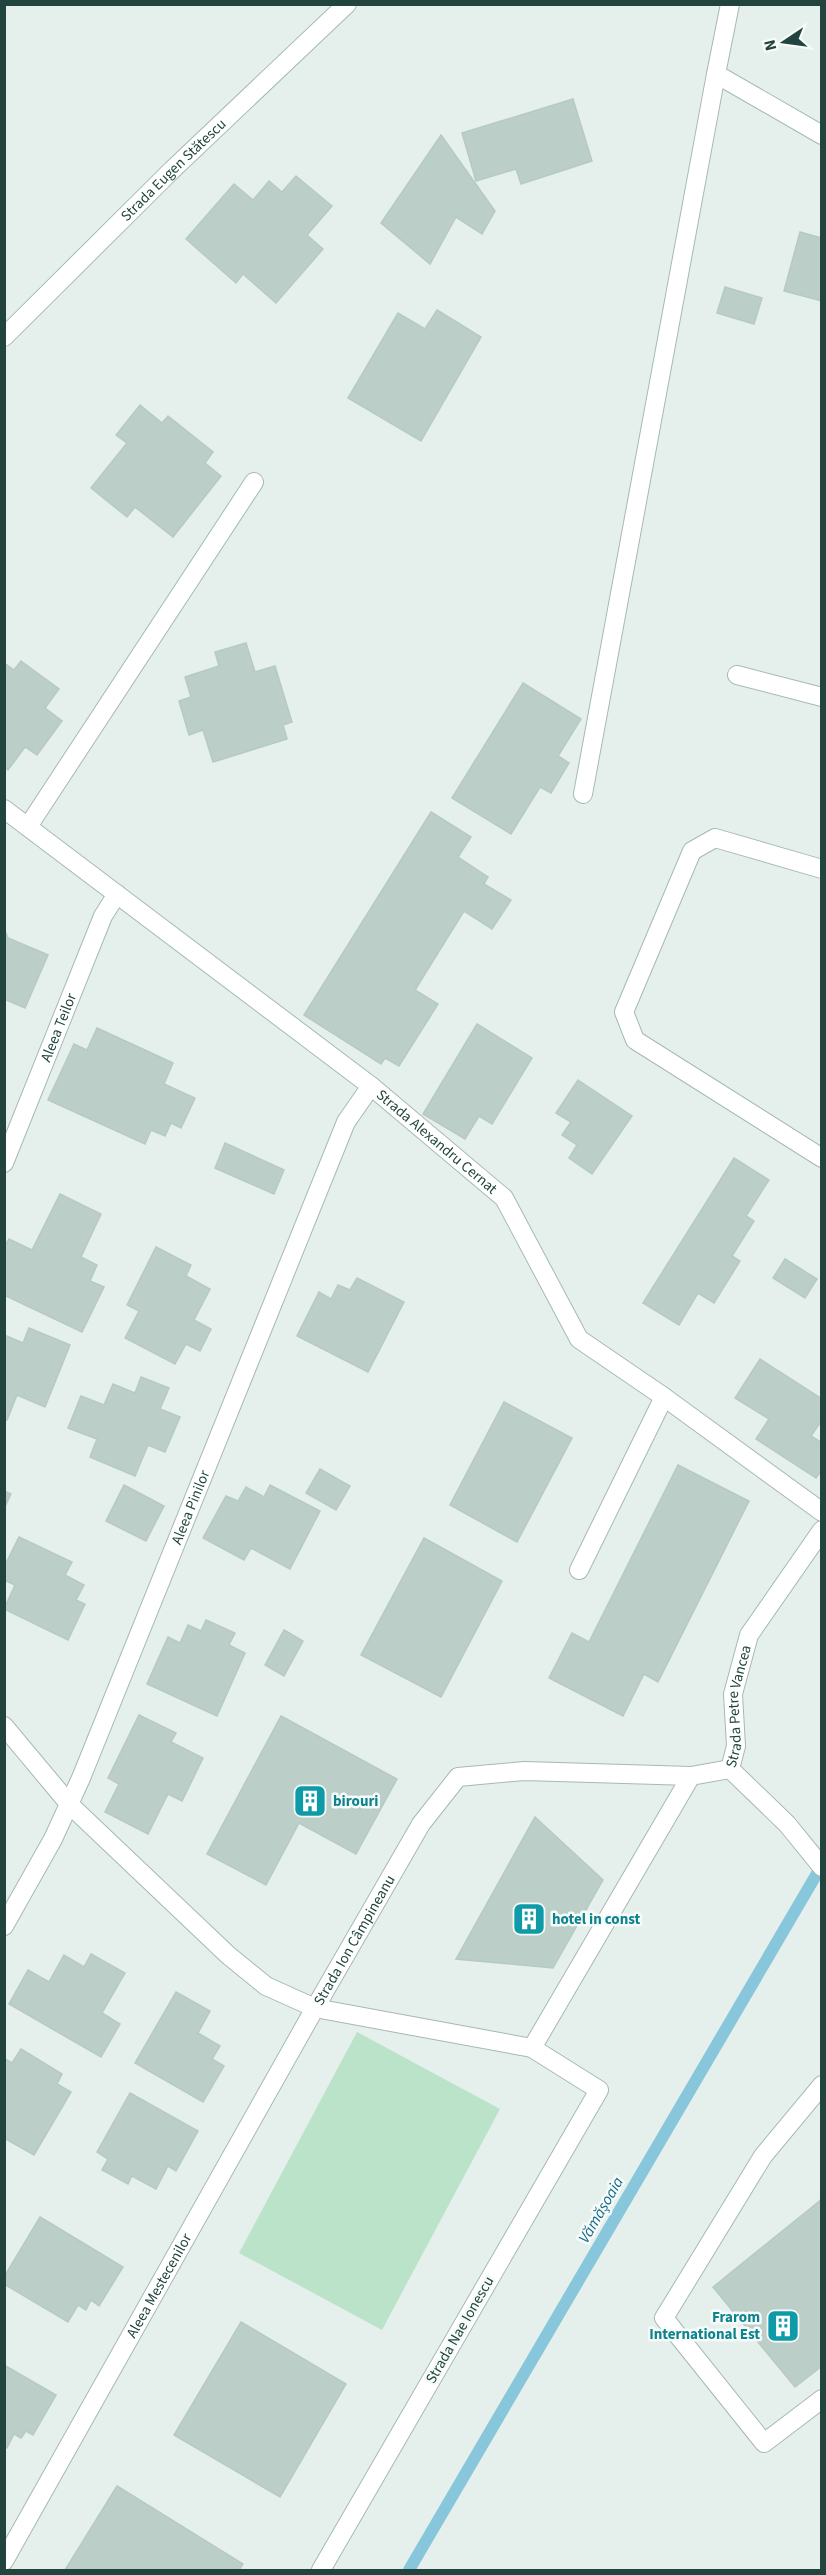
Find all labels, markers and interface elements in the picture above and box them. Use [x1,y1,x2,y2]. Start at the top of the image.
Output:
north arrow [754,12,814,72]
text: N [758,37,782,53]
street label: Strada Eugen Stătescu [116,114,231,226]
street label: Aleea Teilor [35,989,82,1065]
street label: Strada Alexandru Cernat [372,1084,502,1199]
street label: Aleea Pinilor [166,1466,215,1548]
street label: Strada Petre Vancea [720,1643,756,1770]
building icon: birouri [292,1783,328,1819]
place label: birouri [333,1791,379,1812]
street label: Strada Ion Câmpineanu [308,1871,400,2009]
building icon: hotel in const [511,1901,547,1937]
place label: hotel in const [552,1909,641,1930]
water label: Vămășoaia [573,2172,629,2247]
street label: Aleea Mestecenilor [121,2229,197,2342]
street label: Strada Nae Ionescu [421,2272,499,2388]
place label: Frarom International Est [649,2307,760,2345]
building icon: Frarom International Est [765,2308,801,2344]

